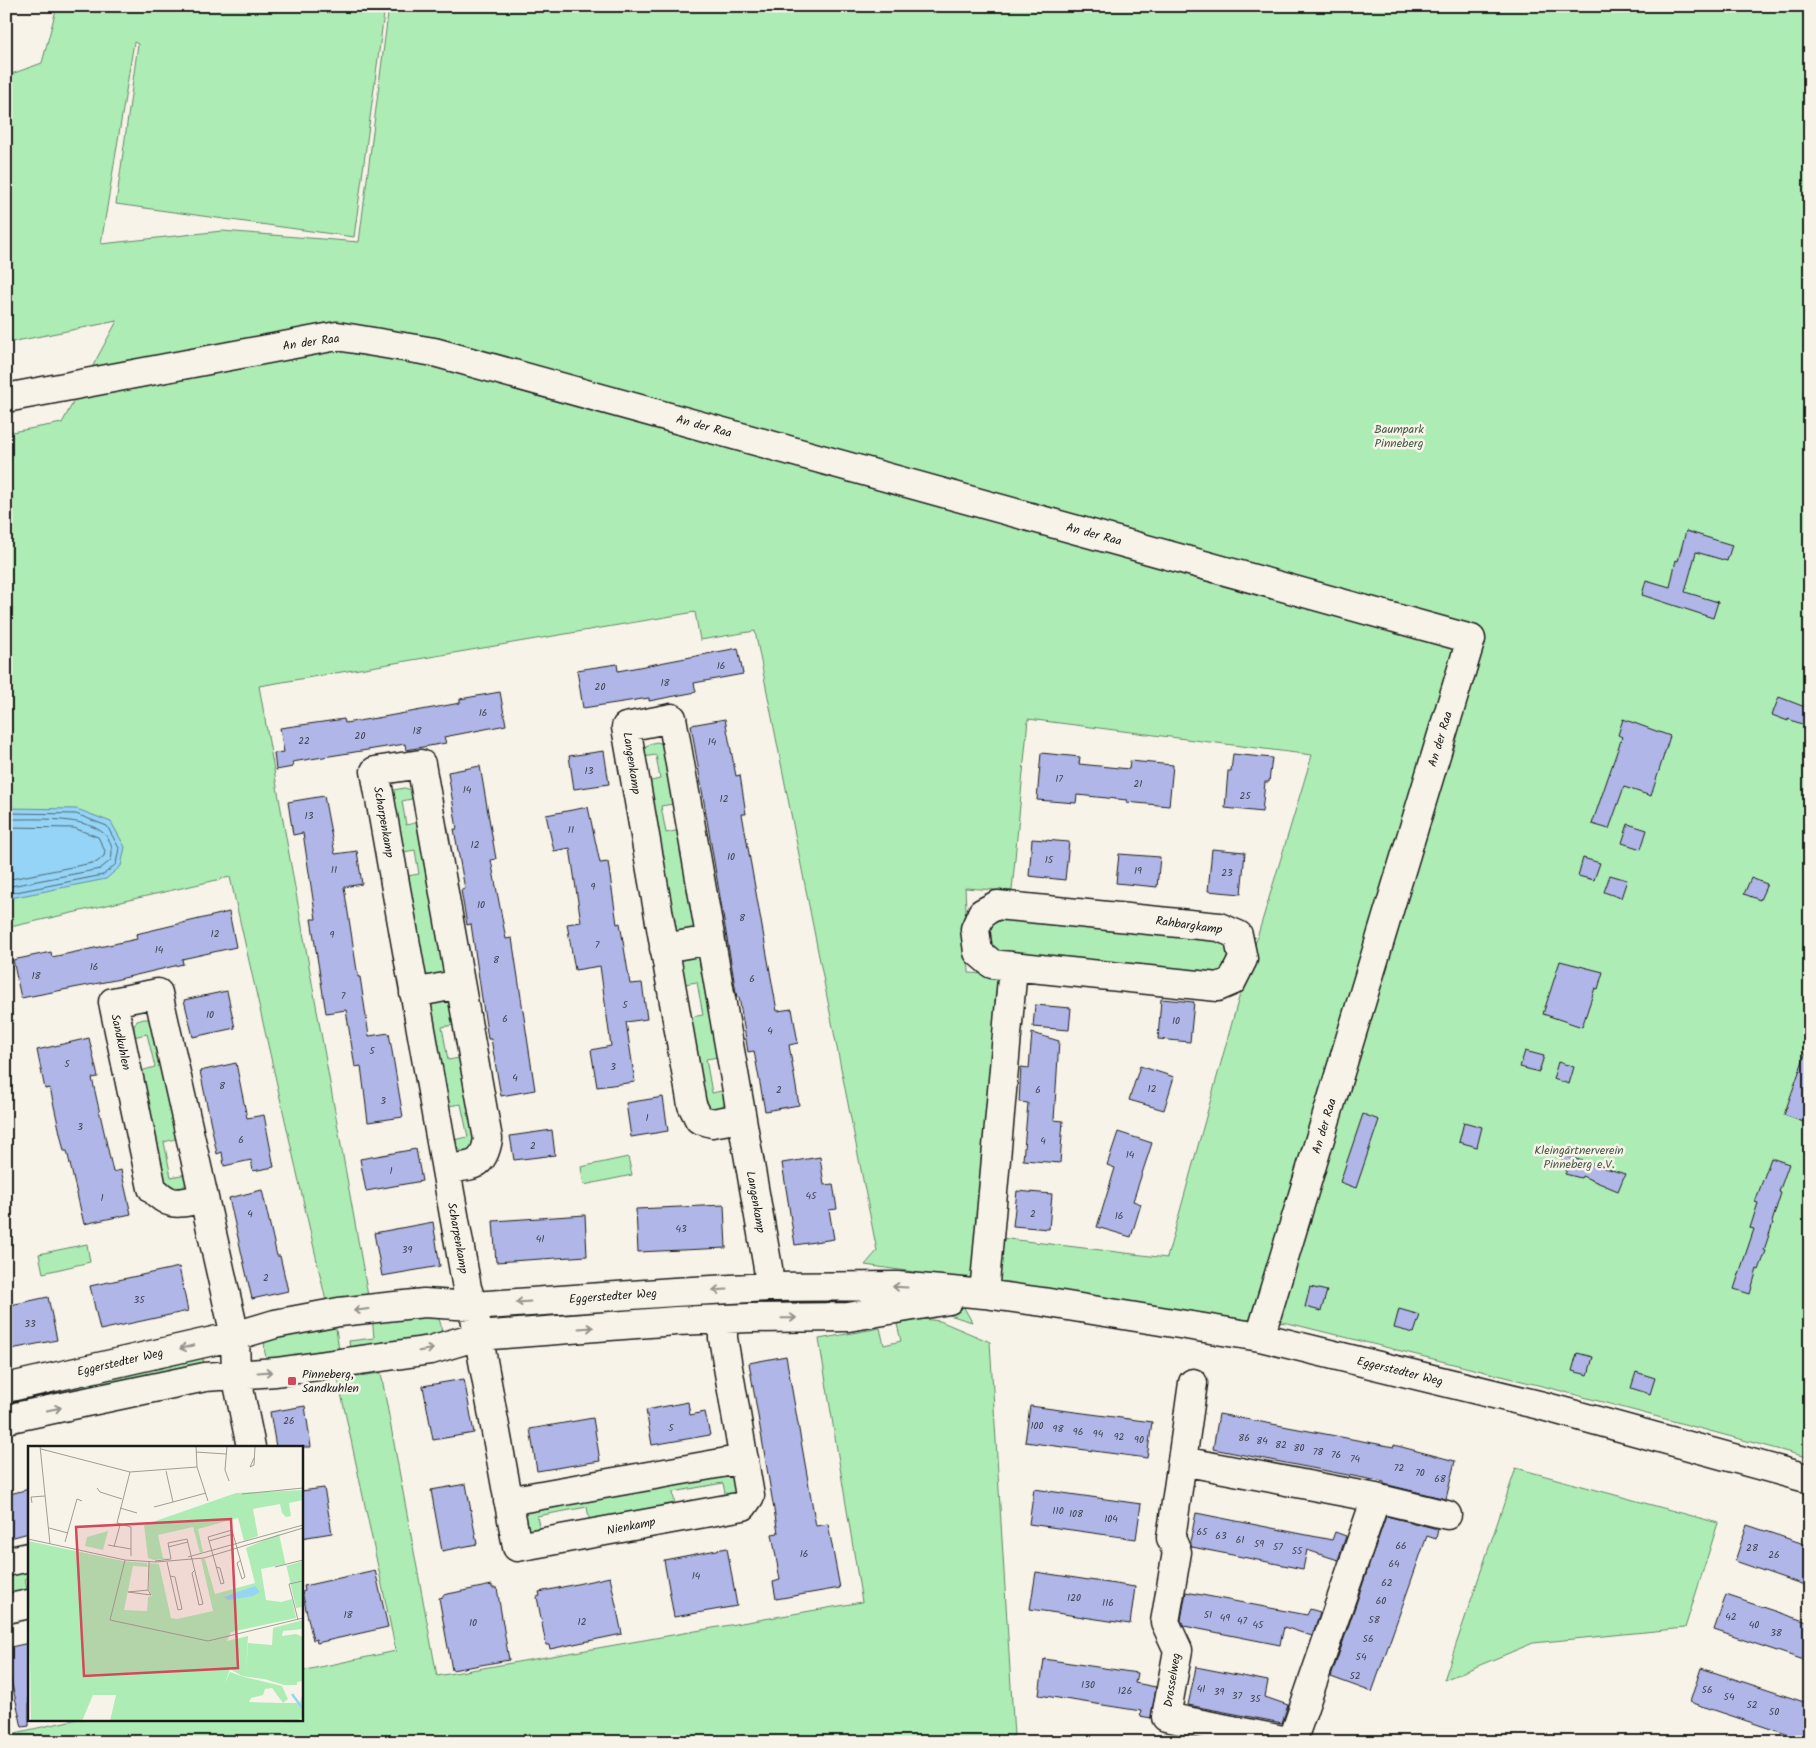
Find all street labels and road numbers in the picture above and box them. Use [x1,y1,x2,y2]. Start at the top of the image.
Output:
street label: An der Raa [282,329,341,356]
street label: An der Raa [674,410,734,443]
street label: An der Raa [1064,518,1124,551]
street label: An der Raa [1423,709,1458,769]
street label: Langenkamp [617,731,646,796]
street label: Scharpenkamp [368,785,399,859]
street label: Rahbargkamp [1154,911,1224,940]
street label: Sandkuhlen [105,1012,136,1072]
street label: An der Raa [1307,1096,1342,1156]
street label: Langenkamp [741,1170,770,1235]
street label: Scharpenkamp [442,1201,473,1275]
street label: Eggerstedter Weg [568,1284,658,1309]
street label: Eggerstedter Weg [75,1343,166,1382]
street label: Eggerstedter Weg [1355,1352,1445,1391]
street label: Nienkamp [605,1512,657,1541]
street label: Drosselweg [1159,1651,1186,1709]

